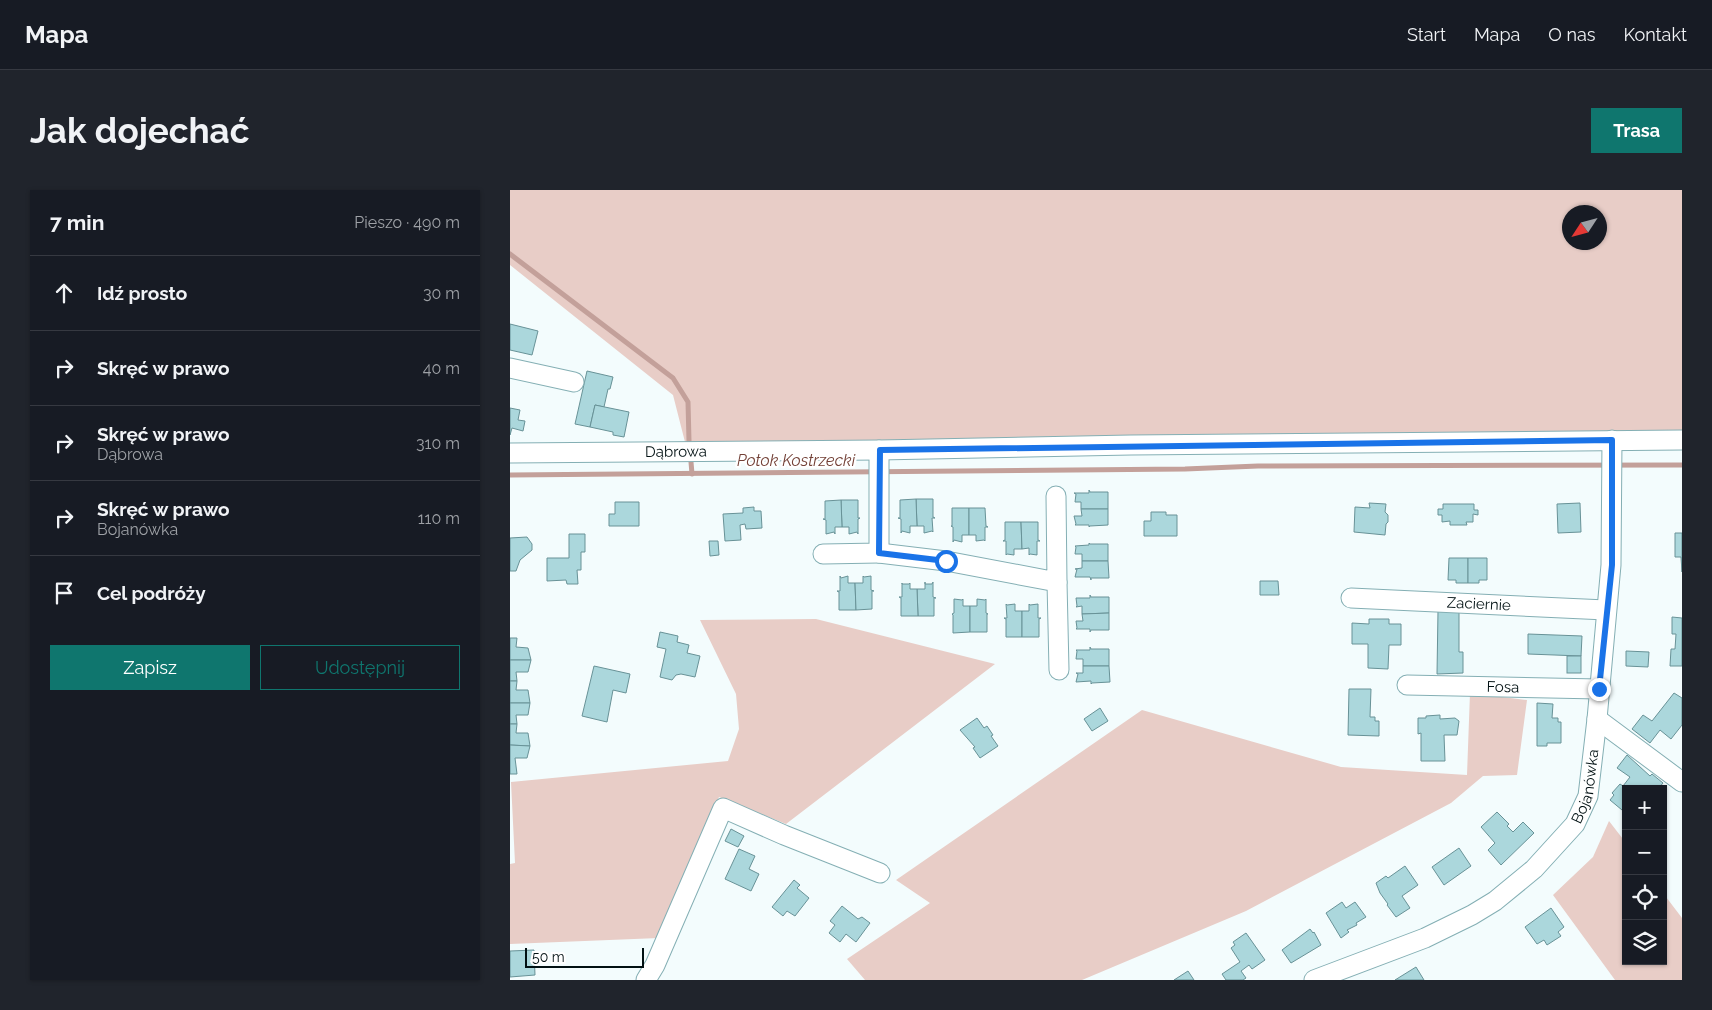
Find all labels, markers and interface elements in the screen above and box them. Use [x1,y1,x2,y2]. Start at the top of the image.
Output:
text: Mapa [25,20,88,49]
text: Start [1407,24,1446,45]
text: Mapa [1474,24,1520,45]
text: O nas [1548,24,1595,45]
text: Kontakt [1623,24,1687,45]
button: Trasa [1591,108,1682,153]
text: Jak dojechać [30,110,249,151]
north arrow [1562,205,1607,250]
text: 7 min [50,210,104,235]
text: Pieszo · 490 m [354,213,460,232]
icon: ahead [50,279,78,307]
text: Idź prosto [97,282,187,304]
text: 30 m [423,284,460,303]
icon: right [50,354,78,382]
text: Skręć w prawo [97,357,230,379]
text: 40 m [423,359,460,378]
text: Skręć w prawo [97,423,230,445]
icon: right [50,429,78,457]
text: 310 m [416,434,460,453]
street label: Dąbrowa [645,442,707,461]
text: Dąbrowa [97,445,163,464]
water label: Potok Kostrzecki [737,451,856,470]
text: Skręć w prawo [97,498,230,520]
icon: right [50,504,78,532]
text: 110 m [418,509,460,528]
text: Bojanówka [97,520,178,539]
route start [935,550,958,573]
icon: arrive [50,579,78,607]
text: Cel podróży [97,582,206,604]
street label: Zaciernie [1446,594,1511,615]
button: Zapisz [50,645,250,690]
button: Udostępnij [260,645,460,690]
street label: Fosa [1486,678,1520,696]
route end [1588,678,1611,701]
street label: Bojanówka [1568,748,1602,826]
map controls [1622,785,1667,965]
button: + [1622,785,1667,830]
button: − [1622,830,1667,875]
button: locate [1622,875,1667,920]
button: layers [1622,920,1667,965]
scale bar [525,945,644,968]
text: 50 m [532,949,565,965]

